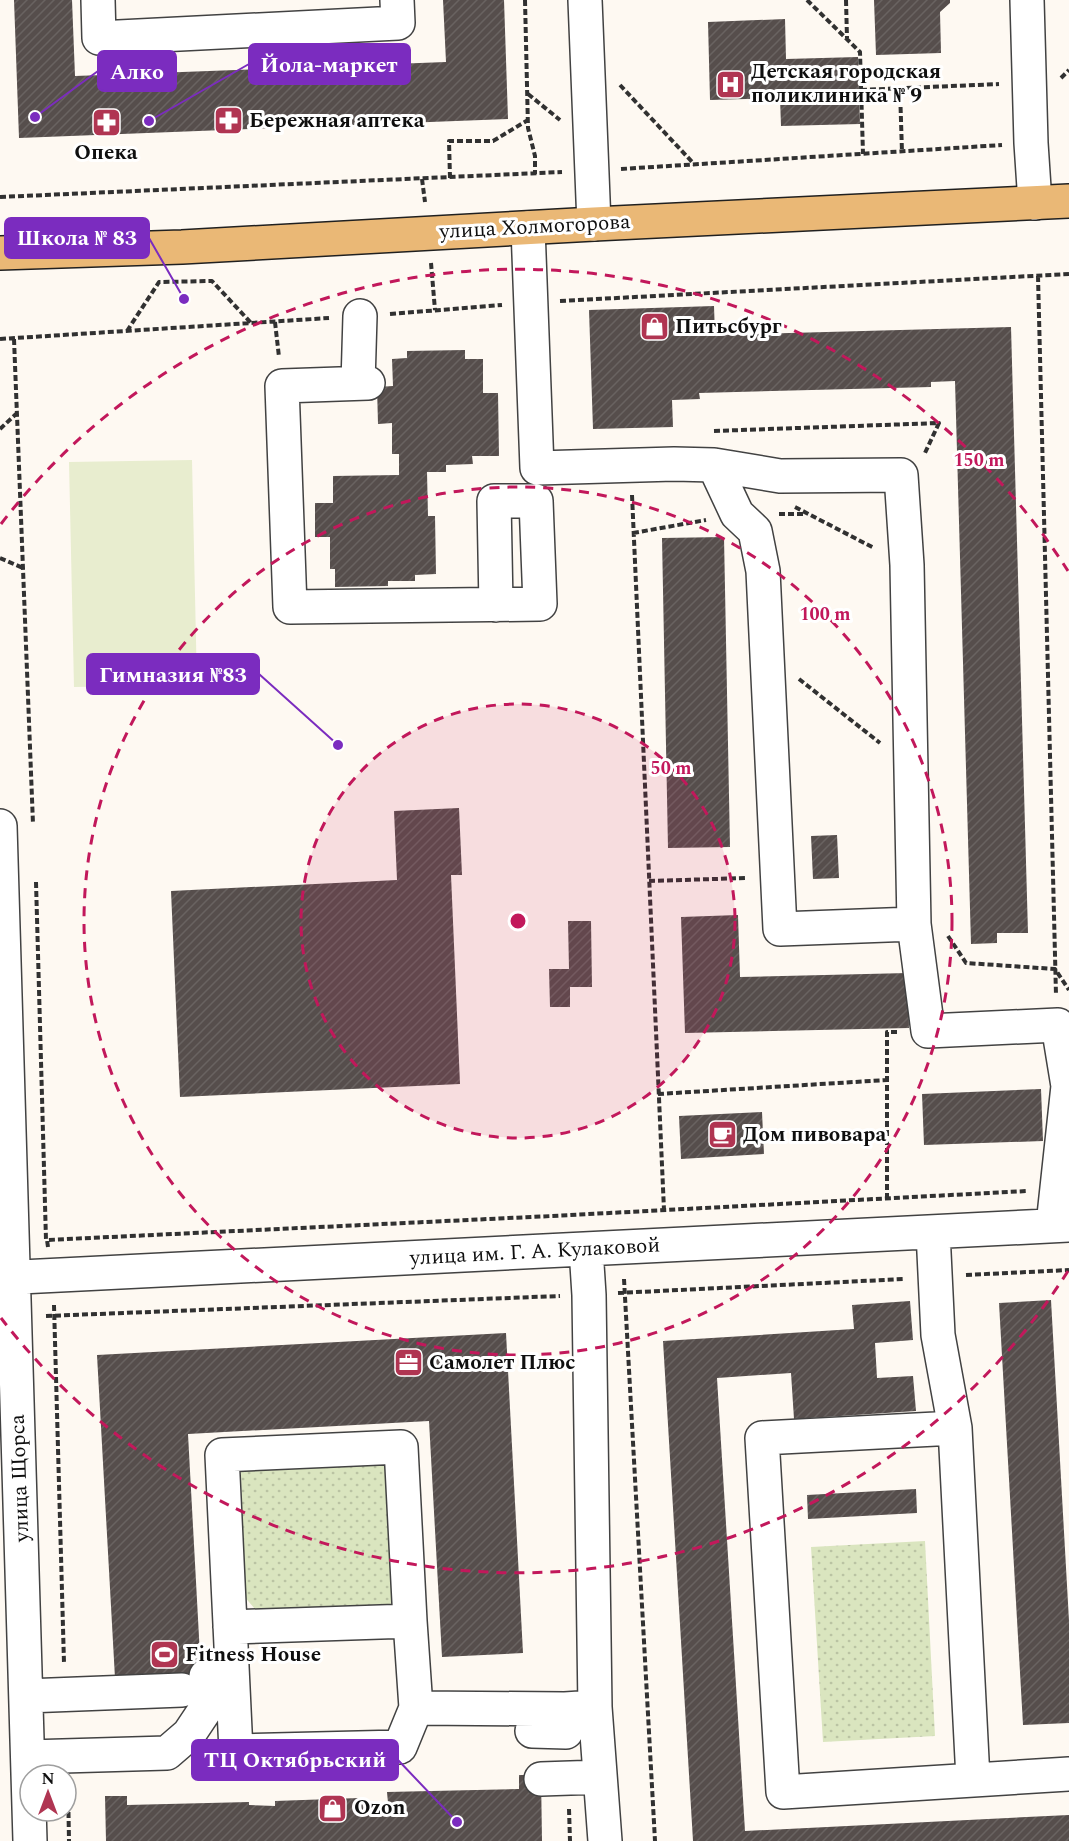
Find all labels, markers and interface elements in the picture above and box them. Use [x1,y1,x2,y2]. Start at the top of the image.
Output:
callout: Йола-маркет [249,44,410,84]
text: Йола-маркет [260,49,398,82]
callout: Алко [98,51,176,91]
text: Алко [110,56,164,89]
place label: Детская городская поликлиника № 9 [751,56,941,112]
hospital icon: Детская городская поликлиника № 9 [714,68,746,100]
pharmacy icon: Бережная аптека [212,105,244,137]
place label: Бережная аптека [249,105,425,137]
pharmacy icon: Опека [90,106,122,138]
place label: Опека [74,137,138,169]
street label: улица Холмогорова [438,206,632,248]
callout: Школа № 83 [5,218,149,258]
text: Школа № 83 [17,222,137,255]
shop icon: Питьсбург [638,311,670,343]
place label: Питьсбург [675,311,782,343]
text: 150 m [953,447,1005,474]
text: 100 m [799,601,851,628]
callout: Гимназия №83 [87,654,259,694]
text: Гимназия №83 [99,659,247,692]
text: 50 m [651,755,691,782]
centre of rings [508,911,528,931]
cafe icon: Дом пивовара [706,1119,738,1151]
place label: Дом пивовара [743,1119,887,1151]
street label: улица им. Г. А. Кулаковой [408,1229,661,1275]
office icon: Самолет Плюс [392,1347,424,1379]
place label: Самолет Плюс [429,1347,575,1379]
street label: улица Щорса [2,1413,38,1543]
sports icon: Fitness House [148,1639,180,1671]
place label: Fitness House [185,1639,321,1671]
callout: ТЦ Октябрьский [192,1740,398,1780]
text: ТЦ Октябрьский [204,1744,386,1777]
north arrow [18,1763,78,1823]
text: N [41,1767,55,1791]
shop icon: Ozon [317,1792,349,1824]
place label: Ozon [354,1792,406,1824]

